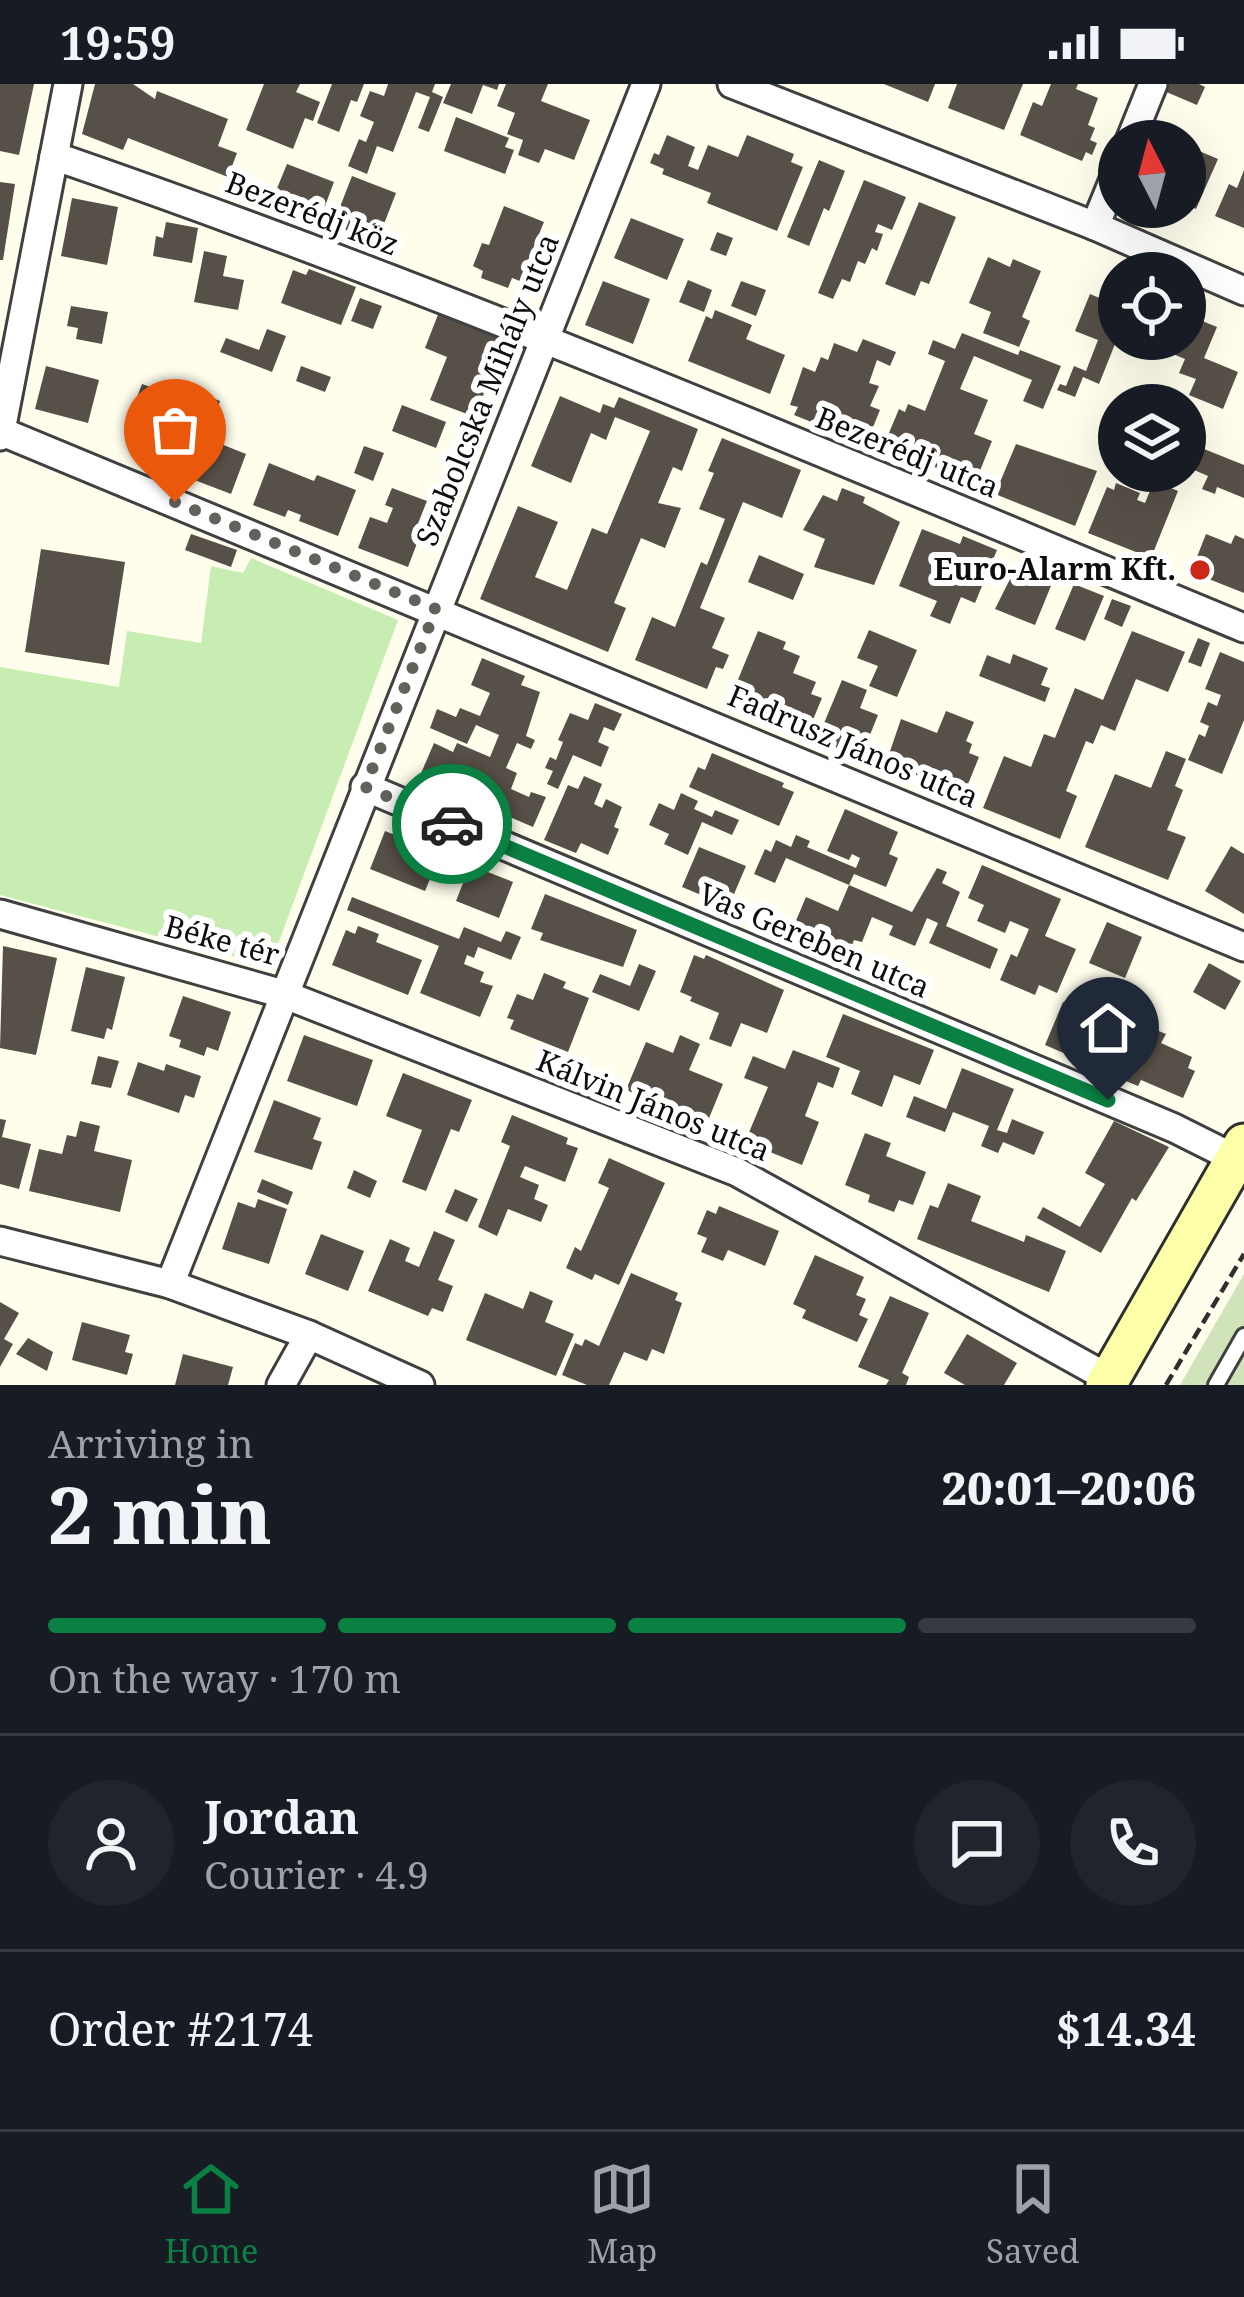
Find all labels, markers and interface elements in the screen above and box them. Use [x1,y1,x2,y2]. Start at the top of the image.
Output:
text: 19:59 [60,12,175,73]
north arrow [1098,120,1206,228]
map controls [1098,120,1206,492]
street label: Bezerédj köz [220,161,405,264]
street label: Szabolcska Mihály utca [405,227,568,552]
button: locate [1098,252,1206,360]
pin [124,379,226,502]
button: layers [1098,384,1206,492]
street label: Bezerédj utca [810,396,1005,507]
icon: bag [142,397,208,463]
place label: Euro-Alarm Kft. [934,548,1176,589]
marker: Euro-Alarm Kft. [1187,557,1213,583]
street label: Fadrusz János utca [722,674,985,817]
courier [392,764,512,884]
icon: car [419,791,485,857]
street label: Vas Gereben utca [693,872,936,1007]
street label: Béke tér [160,905,284,975]
pin [1057,977,1159,1100]
icon: home [1075,995,1141,1061]
street label: Kálvin János utca [531,1039,776,1170]
text: Arriving in [48,1416,254,1469]
text: 20:01–20:06 [941,1457,1196,1518]
text: 2 min [48,1461,272,1567]
text: On the way · 170 m [48,1651,401,1704]
button: person [48,1780,174,1906]
button: chat [914,1780,1040,1906]
button: phone [1070,1780,1196,1906]
text: Jordan [204,1786,359,1847]
text: Courier · 4.9 [204,1847,429,1900]
text: Order #2174 [48,1998,313,2059]
text: $14.34 [1056,1998,1196,2059]
tab: Home [164,2156,258,2273]
tab: Map [587,2156,657,2273]
tab: Saved [986,2156,1080,2273]

